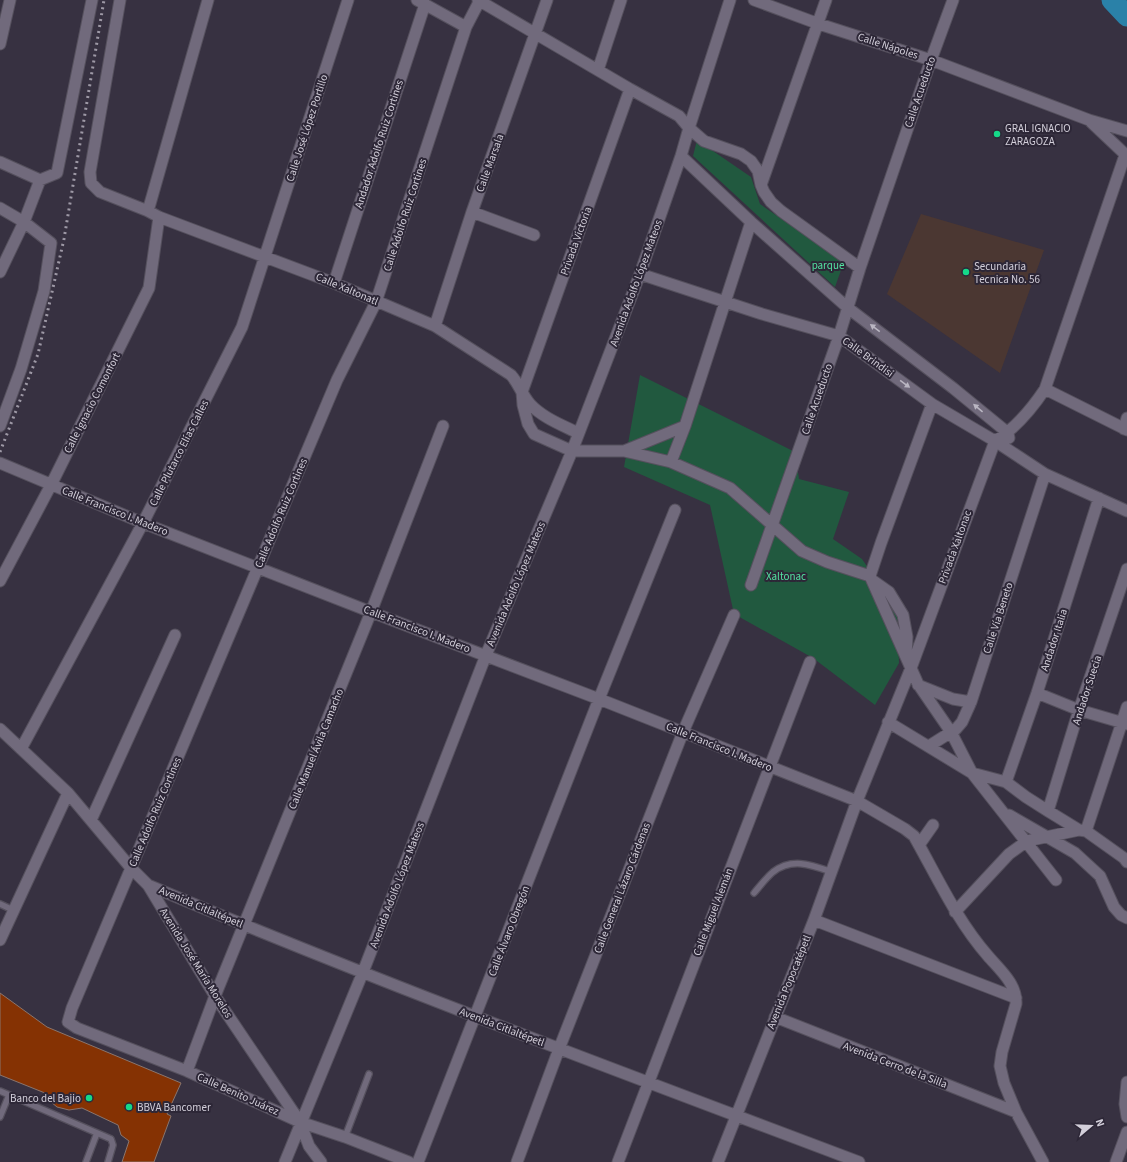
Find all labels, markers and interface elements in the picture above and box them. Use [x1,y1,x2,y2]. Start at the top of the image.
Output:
street label: Calle Nápoles [856,29,920,63]
street label: Calle Acueducto [901,55,939,129]
street label: Calle José López Portillo [283,72,331,184]
street label: Andador Adolfo Ruiz Cortines [351,77,407,210]
place label: GRAL IGNACIO ZARAGOZA [1005,121,1071,149]
marker: GRAL IGNACIO ZARAGOZA [992,129,1002,139]
street label: Calle Marsala [473,132,507,194]
street label: Calle Adolfo Ruiz Cortines [380,156,430,273]
street label: Privada Victoria [557,205,595,277]
street label: Avenida Adolfo López Mateos [606,217,666,348]
park label: parque [812,258,845,273]
place label: Secundaria Tecnica No. 56 [974,259,1040,287]
marker: Secundaria Tecnica No. 56 [961,267,971,277]
street label: Calle Xaltonatl [313,269,381,309]
one-way arrow [870,324,881,333]
street label: Calle Brindisi [839,333,897,381]
street label: Calle Ignacio Comonfort [60,350,124,456]
street label: Calle Acueducto [798,362,836,436]
one-way arrow [900,380,910,388]
street label: Calle Plutarco Elías Calles [146,397,212,509]
one-way arrow [972,404,983,413]
street label: Calle Adolfo Ruiz Cortines [251,456,311,570]
street label: Calle Francisco I. Madero [60,483,170,539]
street label: Privada Xaltonac [935,508,975,586]
street label: Avenida Adolfo López Mateos [483,519,549,648]
park label: Xaltonac [766,569,806,584]
street label: Calle Vía Beneto [979,580,1017,656]
street label: Calle Francisco I. Madero [361,602,473,656]
street label: Andador Italia [1037,607,1071,673]
street label: Andador Suecia [1069,653,1105,727]
street label: Calle Manuel Ávila Camacho [285,686,347,812]
street label: Calle Francisco I. Madero [664,719,774,775]
street label: Calle Adolfo Ruiz Cortines [125,755,185,869]
street label: Avenida Adolfo López Mateos [366,820,428,950]
street label: Calle General Lázaro Cárdenas [590,820,654,956]
street label: Calle Miguel Alemán [689,866,737,958]
street label: Avenida Citlaltépetl [157,883,245,932]
street label: Calle Álvaro Obregón [485,883,533,979]
street label: Avenida José María Morelos [156,905,236,1021]
street label: Avenida Popocatépetl [763,933,815,1031]
street label: Avenida Citlaltépetl [457,1004,547,1050]
street label: Avenida Cerro de la Silla [841,1038,949,1092]
street label: Calle Benito Juárez [195,1069,282,1119]
place label: Banco del Bajio [10,1091,81,1106]
marker: Banco del Bajio [84,1093,94,1103]
place label: BBVA Bancomer [137,1100,211,1115]
marker: BBVA Bancomer [124,1102,134,1112]
north arrow [1071,1106,1111,1146]
text: N [1092,1117,1108,1129]

